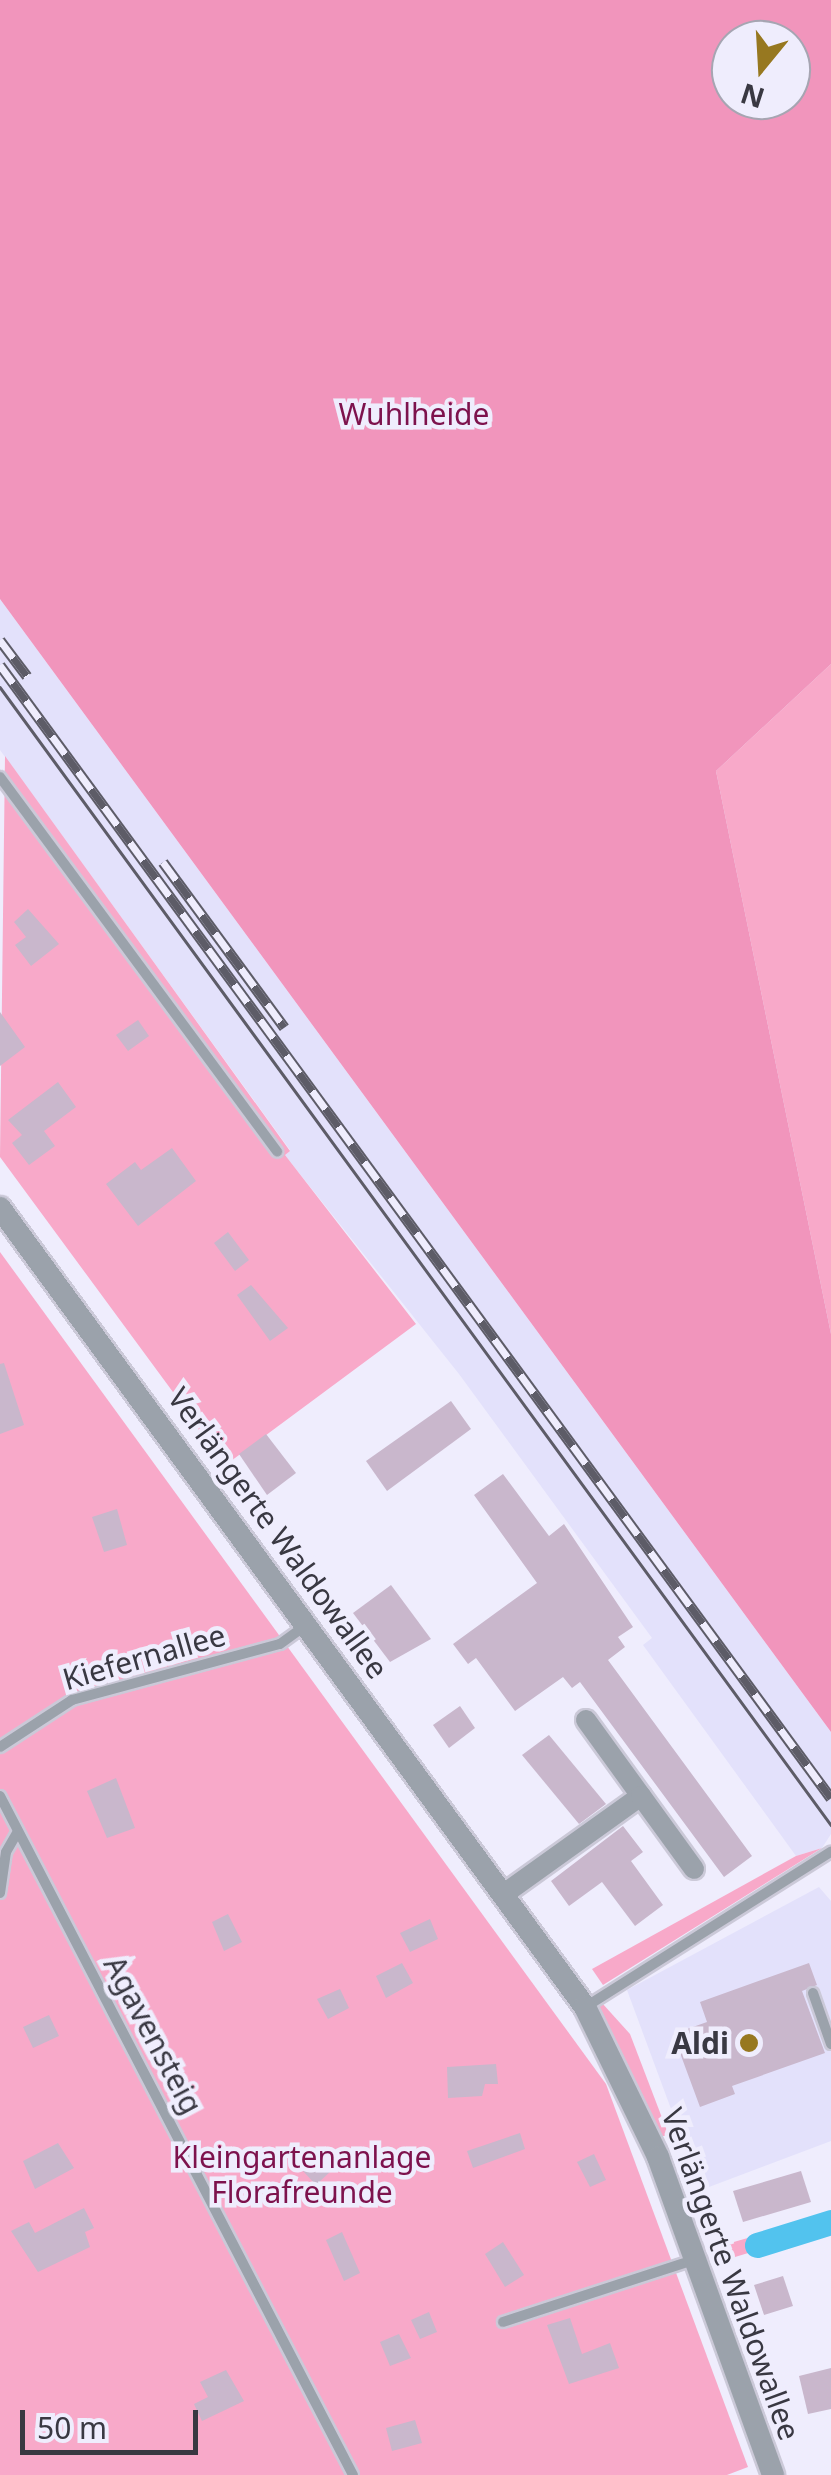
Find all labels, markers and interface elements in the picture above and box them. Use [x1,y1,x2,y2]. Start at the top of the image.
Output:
north arrow [711,20,811,120]
text: N [736,75,769,118]
park label: Wuhlheide [339,396,489,432]
street label: Verlängerte Waldowallee [160,1381,396,1685]
street label: Kiefernallee [59,1617,229,1697]
street label: Agavensteig [96,1950,210,2120]
place label: Aldi [671,2025,729,2061]
marker: Aldi [738,2032,760,2054]
street label: Verlängerte Waldowallee [654,2103,808,2445]
park label: Kleingartenanlage Florafreunde [173,2139,431,2210]
scale bar [25,2390,202,2452]
text: 50 m [37,2407,107,2448]

